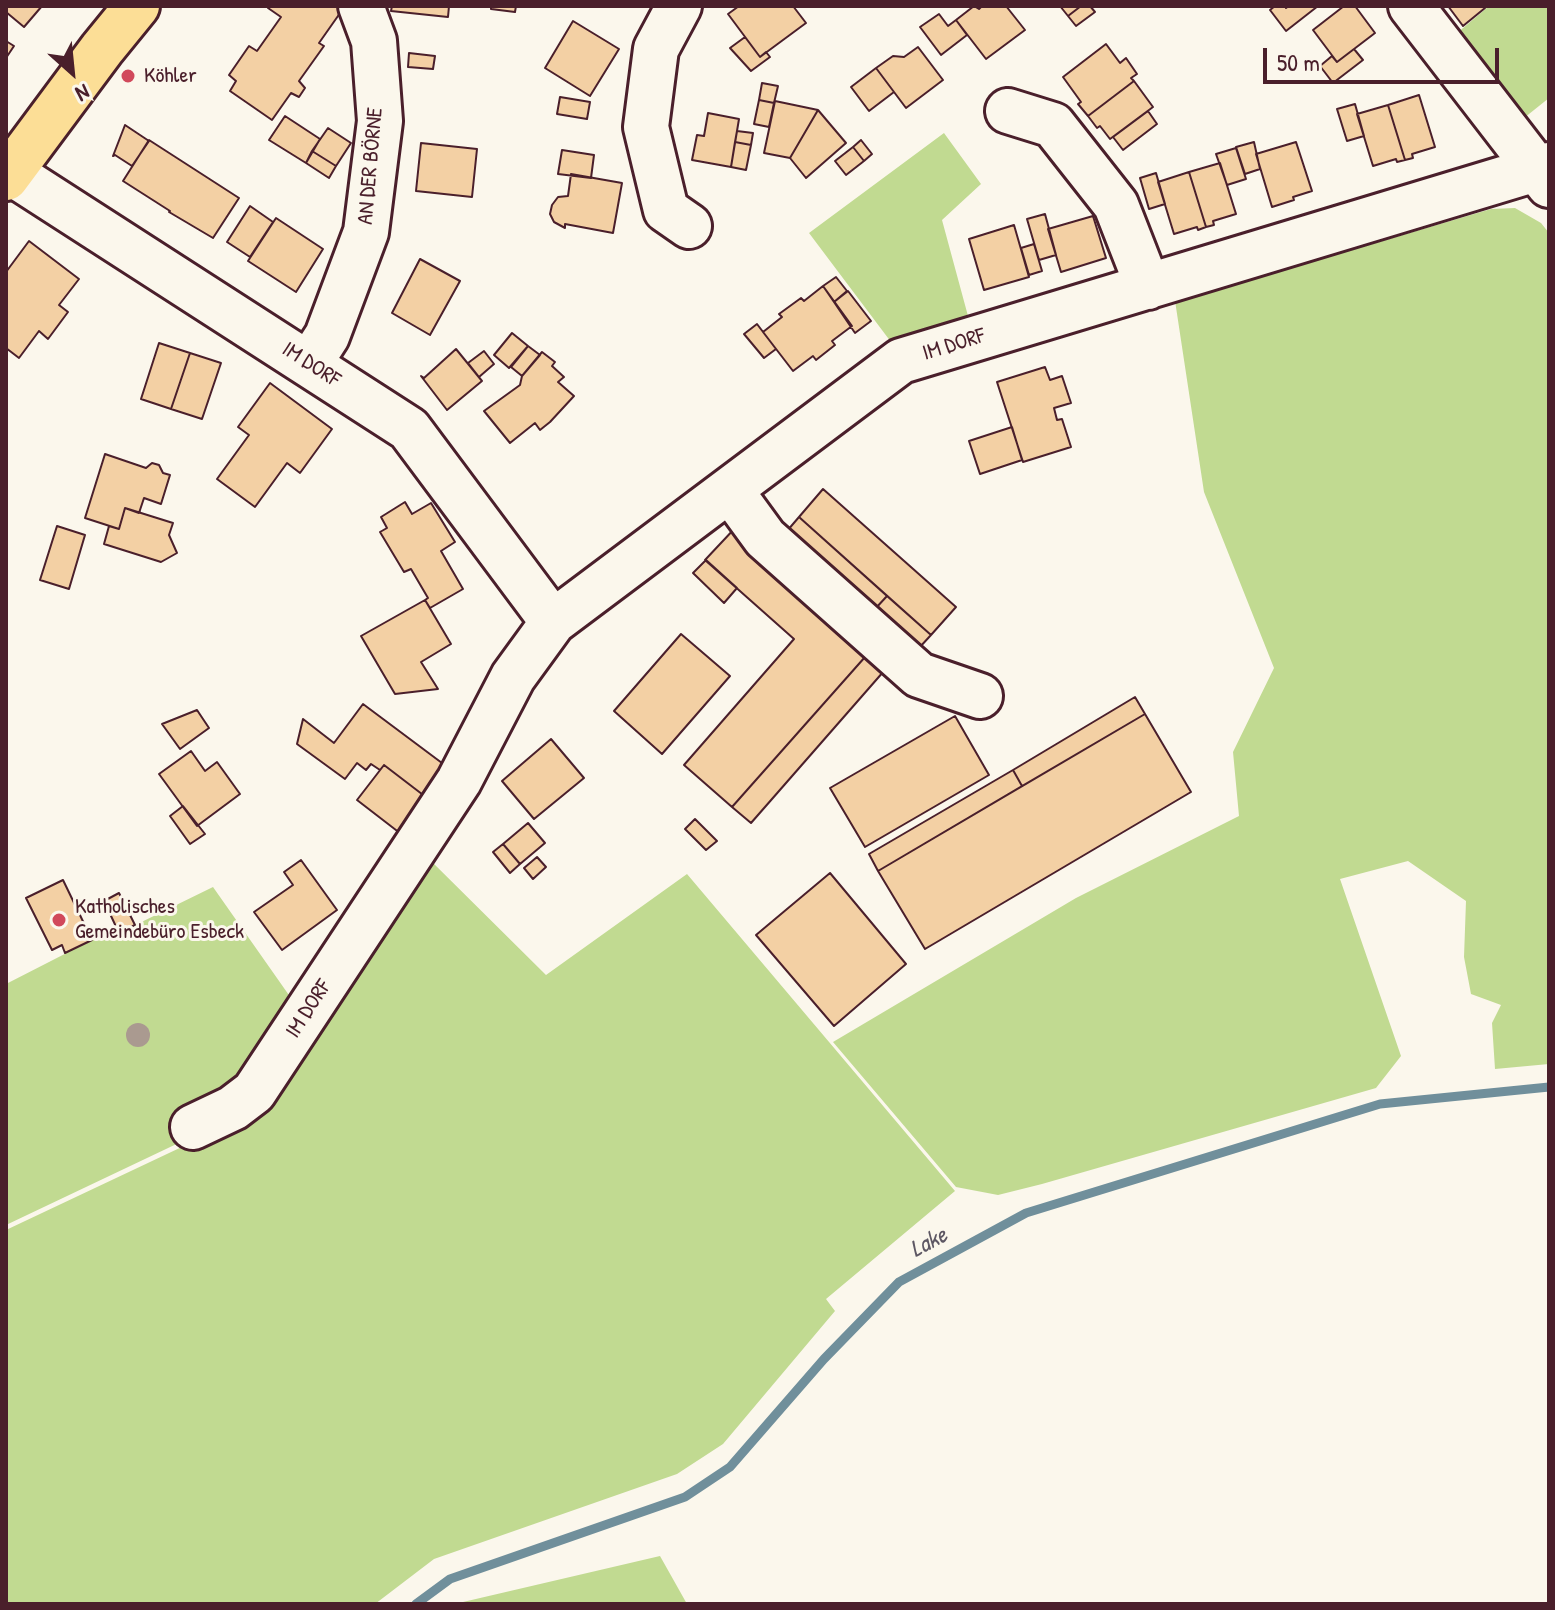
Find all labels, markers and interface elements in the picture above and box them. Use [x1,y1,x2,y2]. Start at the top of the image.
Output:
north arrow [32,32,112,112]
scale bar [1267,32,1503,82]
text: 50 m [1277,46,1320,78]
place label: Köhler [144,63,197,89]
marker: Köhler [119,67,137,85]
text: N [71,77,95,109]
street label: AN DER BÖRNE [353,106,389,226]
street label: IM DORF [919,323,989,367]
street label: IM DORF [277,336,345,394]
place label: Katholisches Gemeindebüro Esbeck [75,894,244,946]
marker: Katholisches Gemeindebüro Esbeck [50,911,68,929]
street label: IM DORF [280,975,338,1043]
water label: Lake [906,1221,952,1265]

